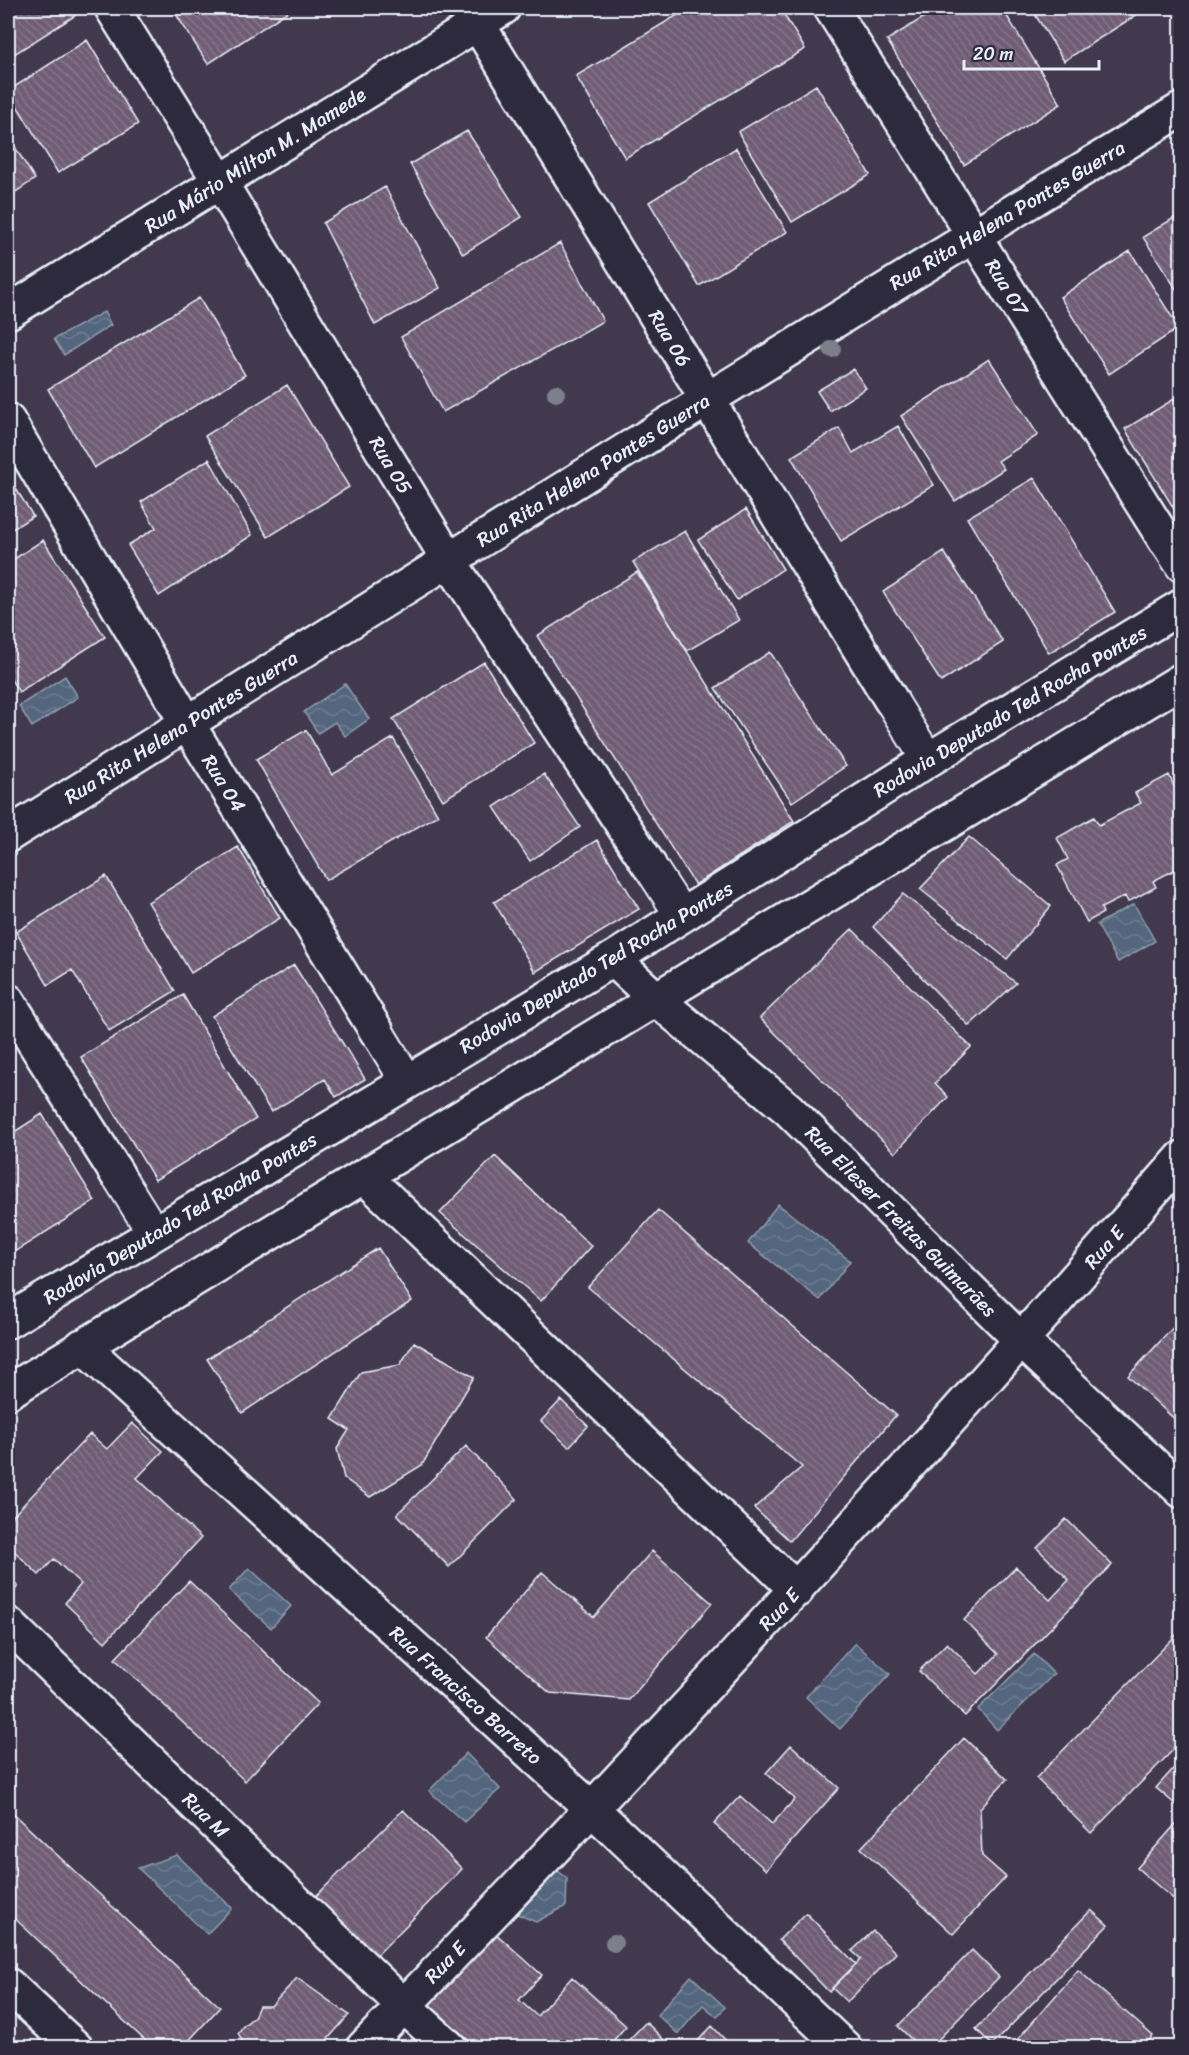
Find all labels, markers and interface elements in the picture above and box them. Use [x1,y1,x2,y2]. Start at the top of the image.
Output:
scale bar [964,33,1099,71]
text: 20 m [973,38,1013,70]
street label: Rua Mário Milton M. Mamede [137,78,373,243]
street label: Rua Rita Helena Pontes Guerra [882,131,1132,300]
street label: Rua 07 [975,252,1039,324]
street label: Rua 06 [639,303,701,374]
street label: Rua Rita Helena Pontes Guerra [469,384,717,557]
street label: Rua 05 [359,429,422,501]
street label: Rodovia Deputado Ted Rocha Pontes [866,615,1155,807]
street label: Rua Rita Helena Pontes Guerra [57,641,305,814]
street label: Rua 04 [192,747,255,819]
street label: Rodovia Deputado Ted Rocha Pontes [452,871,741,1063]
street label: Rua Elieser Freitas Guimarães [796,1117,1006,1326]
street label: Rodovia Deputado Ted Rocha Pontes [36,1122,325,1314]
street label: Rua E [1075,1216,1135,1277]
street label: Rua E [750,1578,810,1639]
street label: Rua Francisco Barreto [381,1617,550,1774]
street label: Rua M [174,1784,238,1847]
street label: Rua E [416,1931,476,1992]

